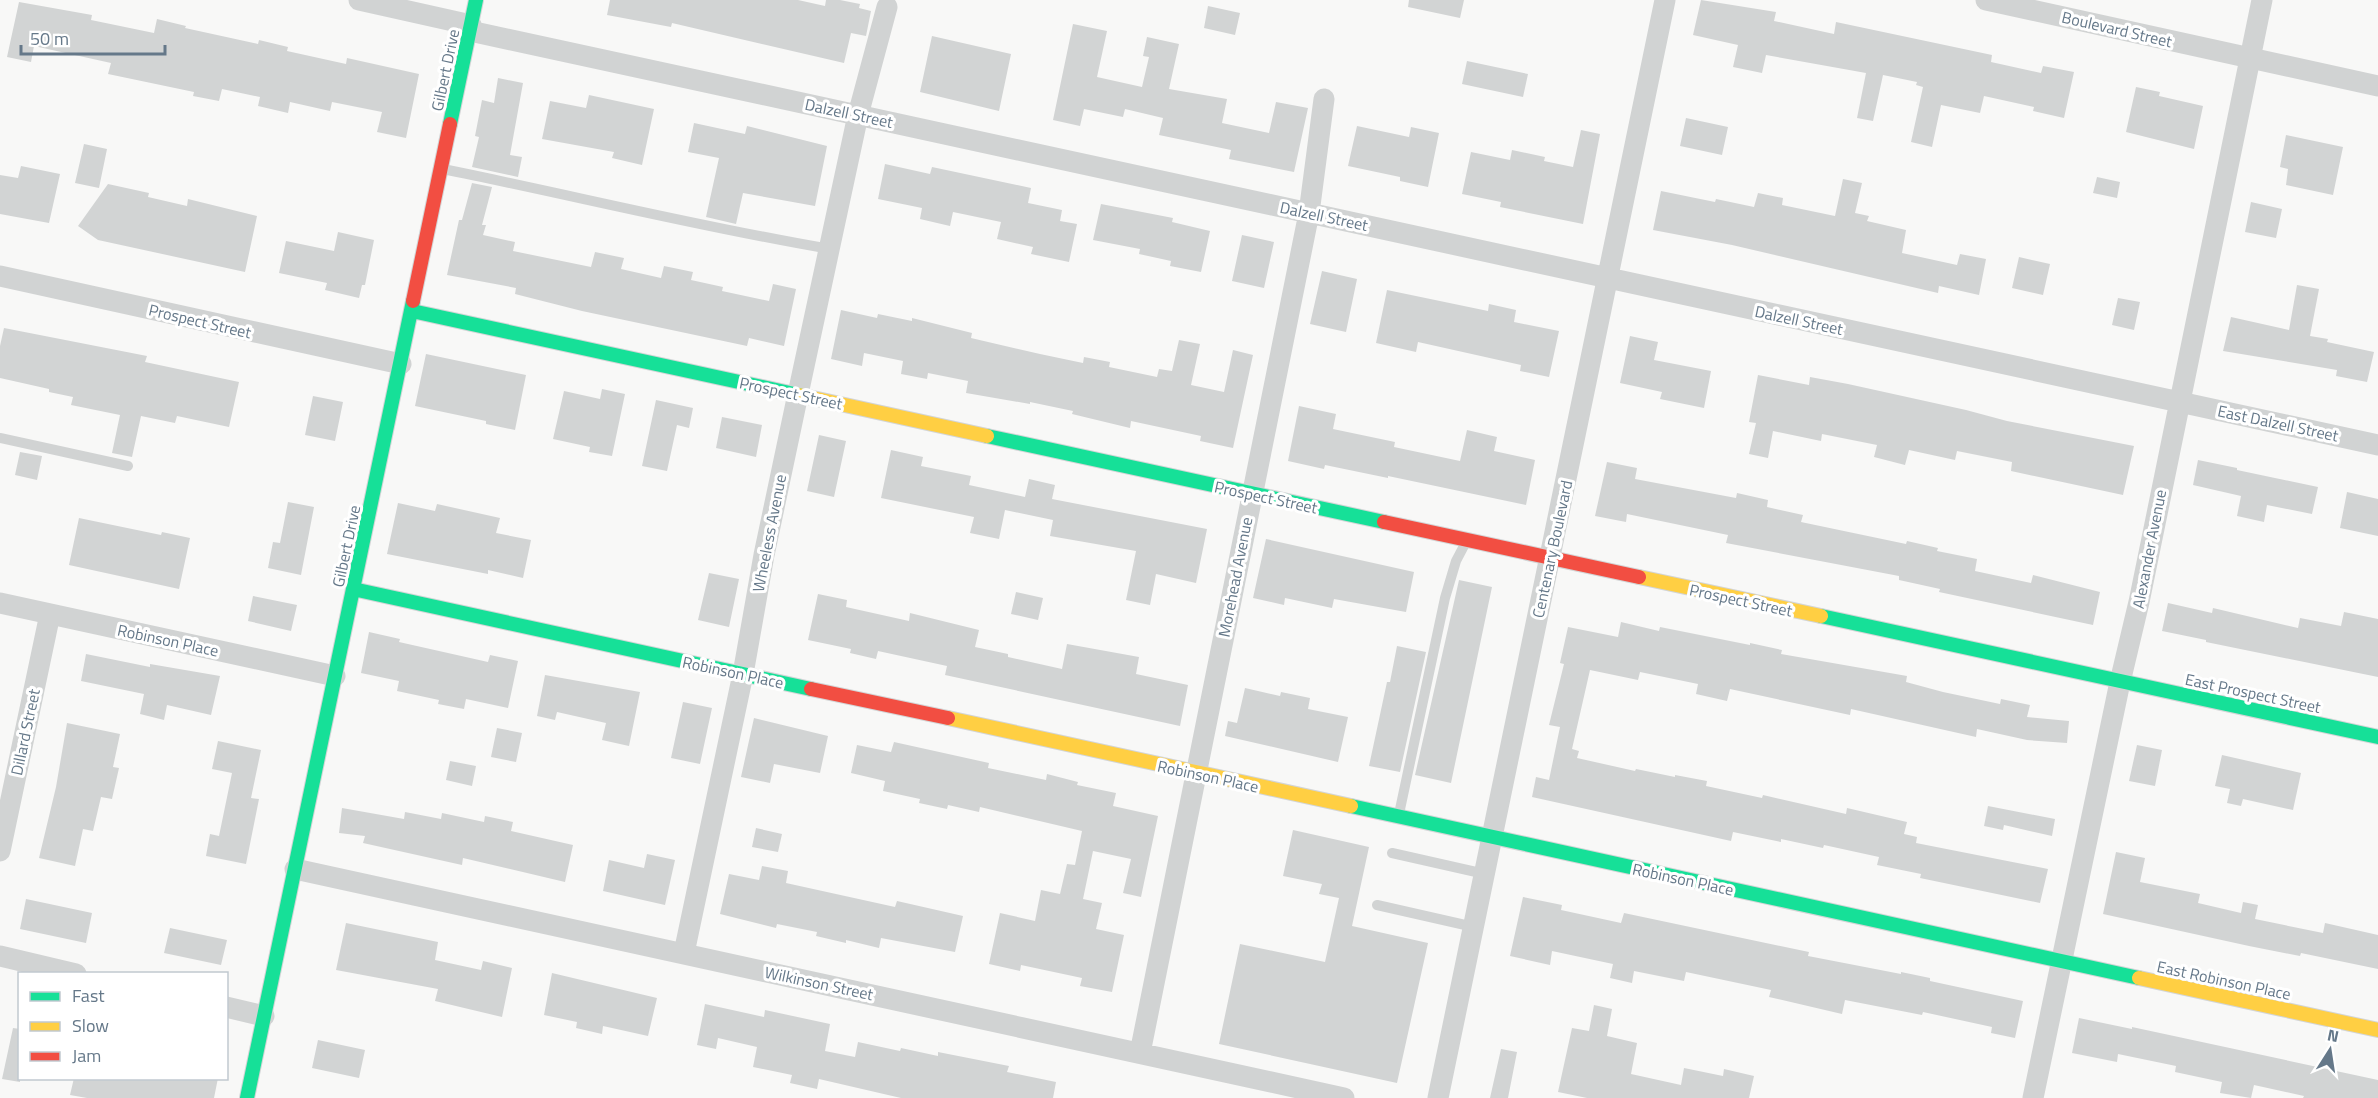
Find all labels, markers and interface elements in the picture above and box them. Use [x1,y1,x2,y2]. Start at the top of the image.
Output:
street label: Boulevard Street [2059,5,2175,53]
scale bar [21,18,165,56]
text: 50 m [30,25,69,52]
street label: Gilbert Drive [425,27,465,113]
street label: Dalzell Street [803,92,896,134]
street label: Dalzell Street [1278,195,1371,237]
street label: Prospect Street [146,298,254,345]
street label: Dalzell Street [1753,299,1846,341]
street label: Prospect Street [737,370,845,416]
street label: East Dalzell Street [2215,398,2341,448]
street label: Wheeless Avenue [746,472,792,594]
street label: Prospect Street [1212,474,1320,520]
street label: Centenary Boulevard [1526,478,1578,620]
street label: Alexander Avenue [2126,487,2172,611]
street label: Gilbert Drive [326,503,366,589]
street label: Morehead Avenue [1212,515,1258,639]
street label: Prospect Street [1687,577,1795,623]
street label: Robinson Place [115,618,221,662]
street label: Robinson Place [680,650,786,694]
street label: East Prospect Street [2183,667,2323,719]
street label: Dillard Street [4,686,46,777]
street label: Robinson Place [1155,754,1261,798]
street label: Robinson Place [1630,857,1736,901]
street label: East Robinson Place [2155,954,2293,1006]
street label: Wilkinson Street [763,960,876,1006]
legend [18,972,228,1080]
text: Fast [72,982,105,1009]
text: Slow [72,1012,109,1039]
north arrow [2300,1020,2360,1080]
text: N [2325,1022,2341,1048]
text: Jam [72,1042,101,1069]

